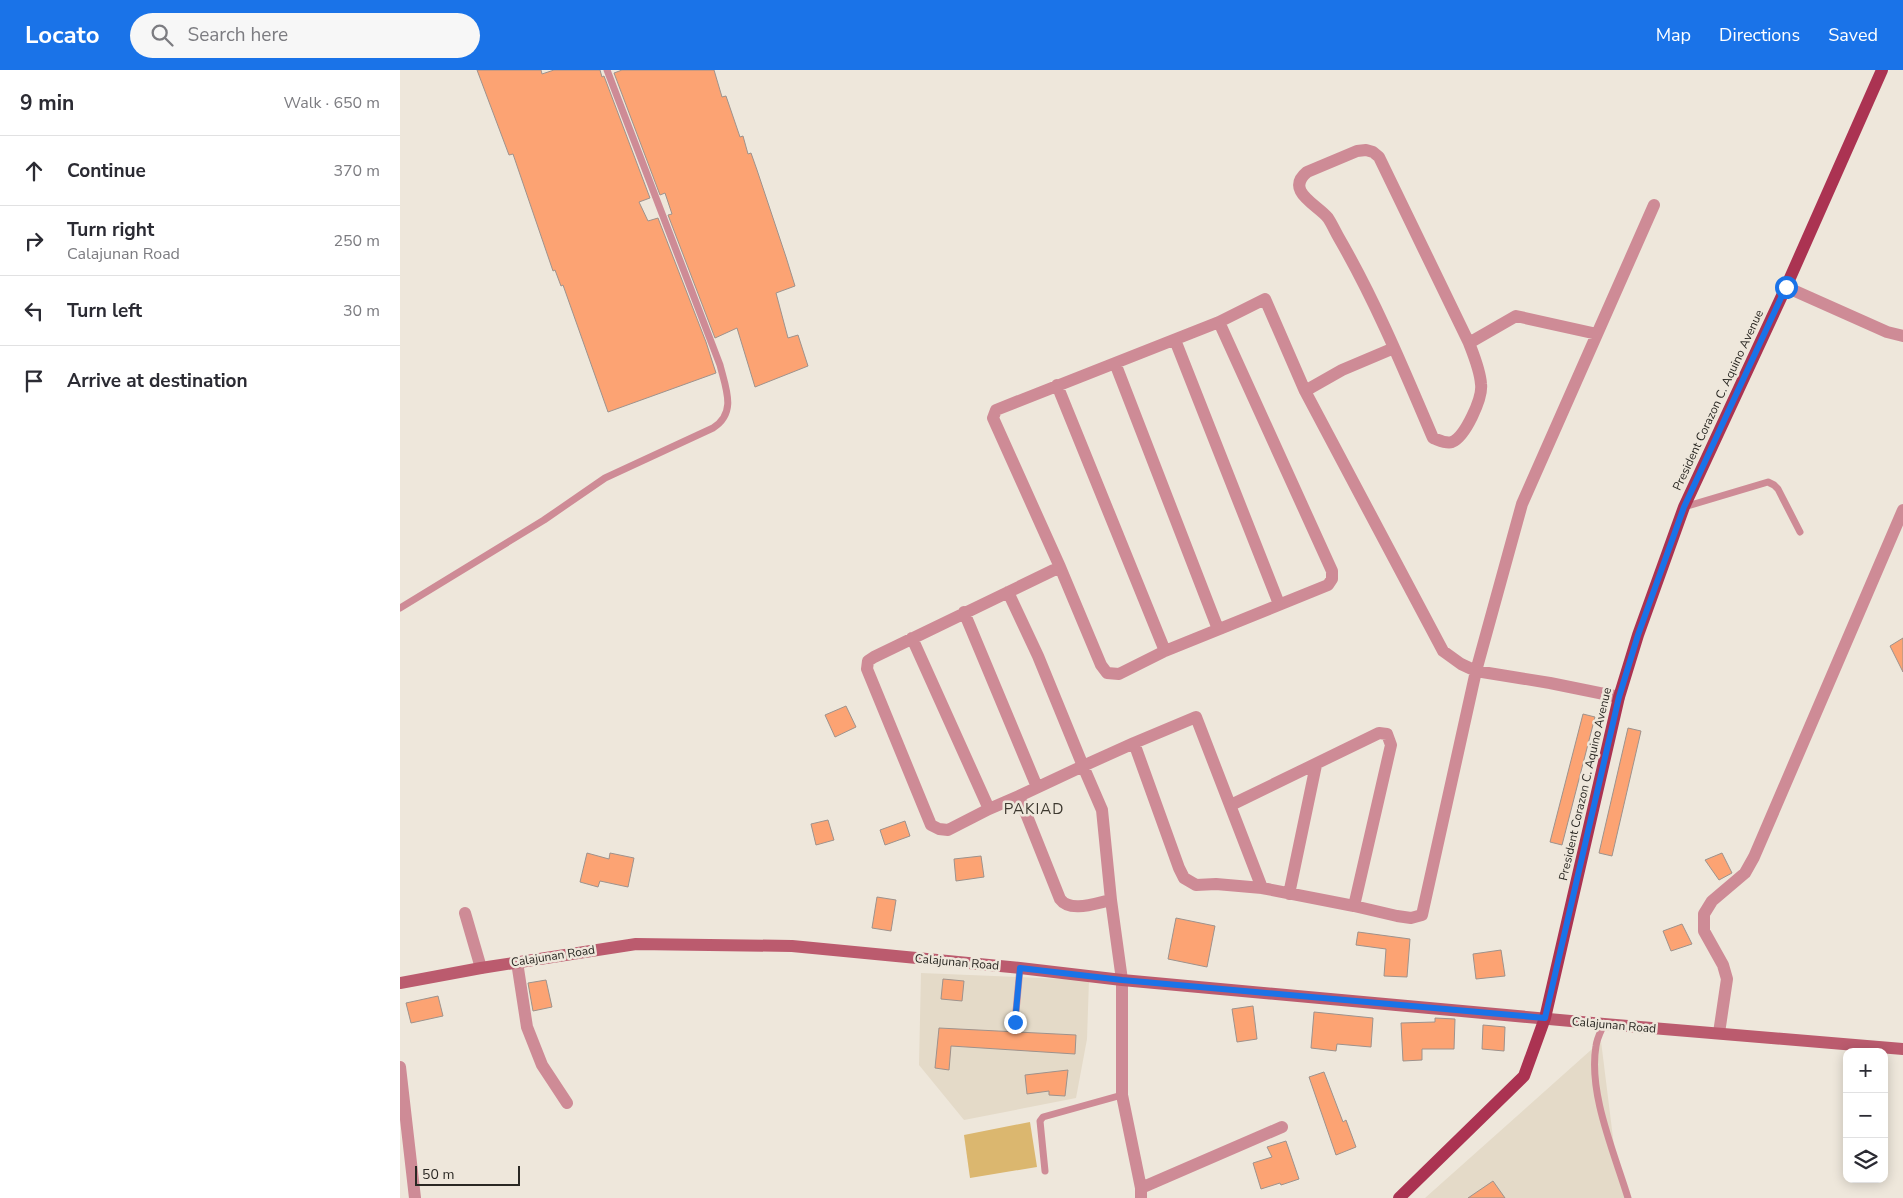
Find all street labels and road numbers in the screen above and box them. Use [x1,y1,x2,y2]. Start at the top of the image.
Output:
street label: President Corazon C. Aquino Avenue [1669,307,1767,493]
street label: President Corazon C. Aquino Avenue [1555,686,1615,882]
street label: Calajunan Road [510,941,596,971]
street label: Calajunan Road [914,950,1000,974]
street label: Calajunan Road [1571,1013,1657,1037]

